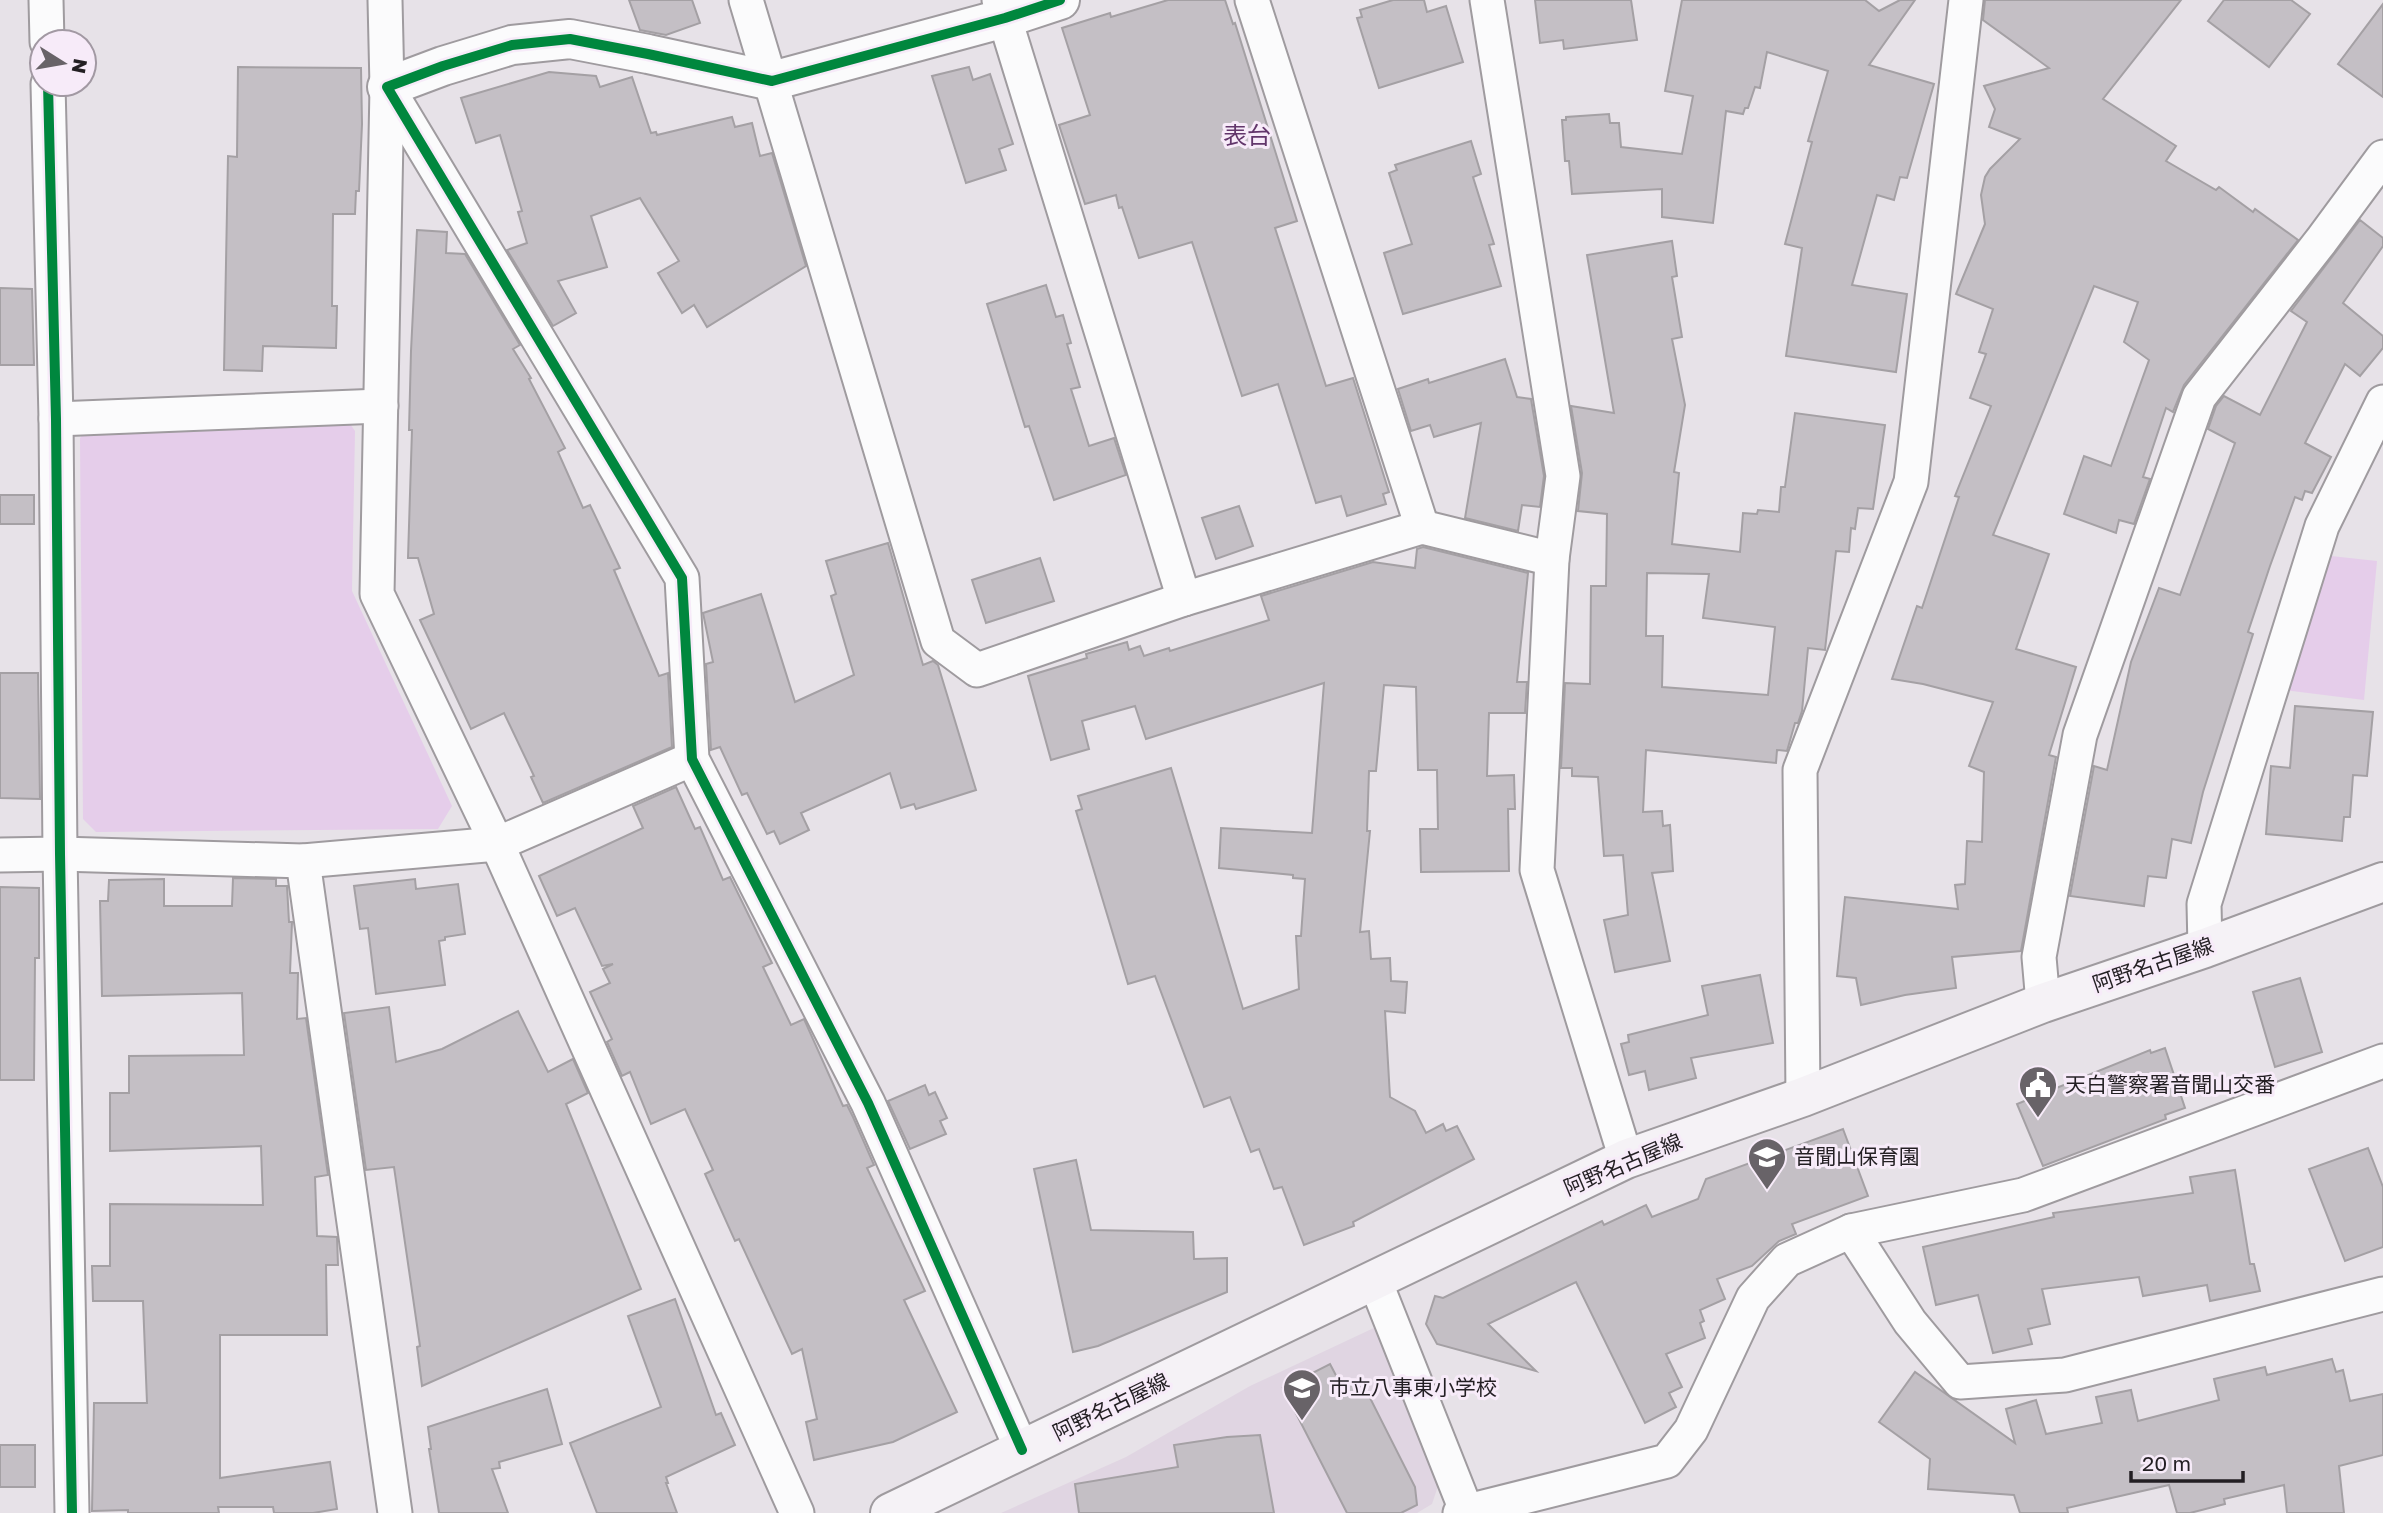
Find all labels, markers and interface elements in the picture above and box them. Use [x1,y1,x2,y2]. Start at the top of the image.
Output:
north arrow [28,28,98,98]
text: N [68,57,93,76]
district label: 表台 [1223,120,1271,149]
street label: 阿野名古屋線 [2089,931,2216,997]
public building icon: 天白警察署音聞山交番 [2017,1064,2059,1119]
place label: 天白警察署音聞山交番 [2065,1071,2275,1097]
street label: 阿野名古屋線 [1560,1127,1686,1201]
school or university icon: 音聞山保育園 [1746,1136,1788,1191]
place label: 音聞山保育園 [1794,1143,1920,1169]
street label: 阿野名古屋線 [1048,1367,1173,1445]
school or university icon: 市立八事東小学校 [1281,1367,1323,1422]
place label: 市立八事東小学校 [1329,1374,1497,1400]
scale bar [2131,1440,2243,1484]
text: 20 m [2142,1450,2191,1476]

